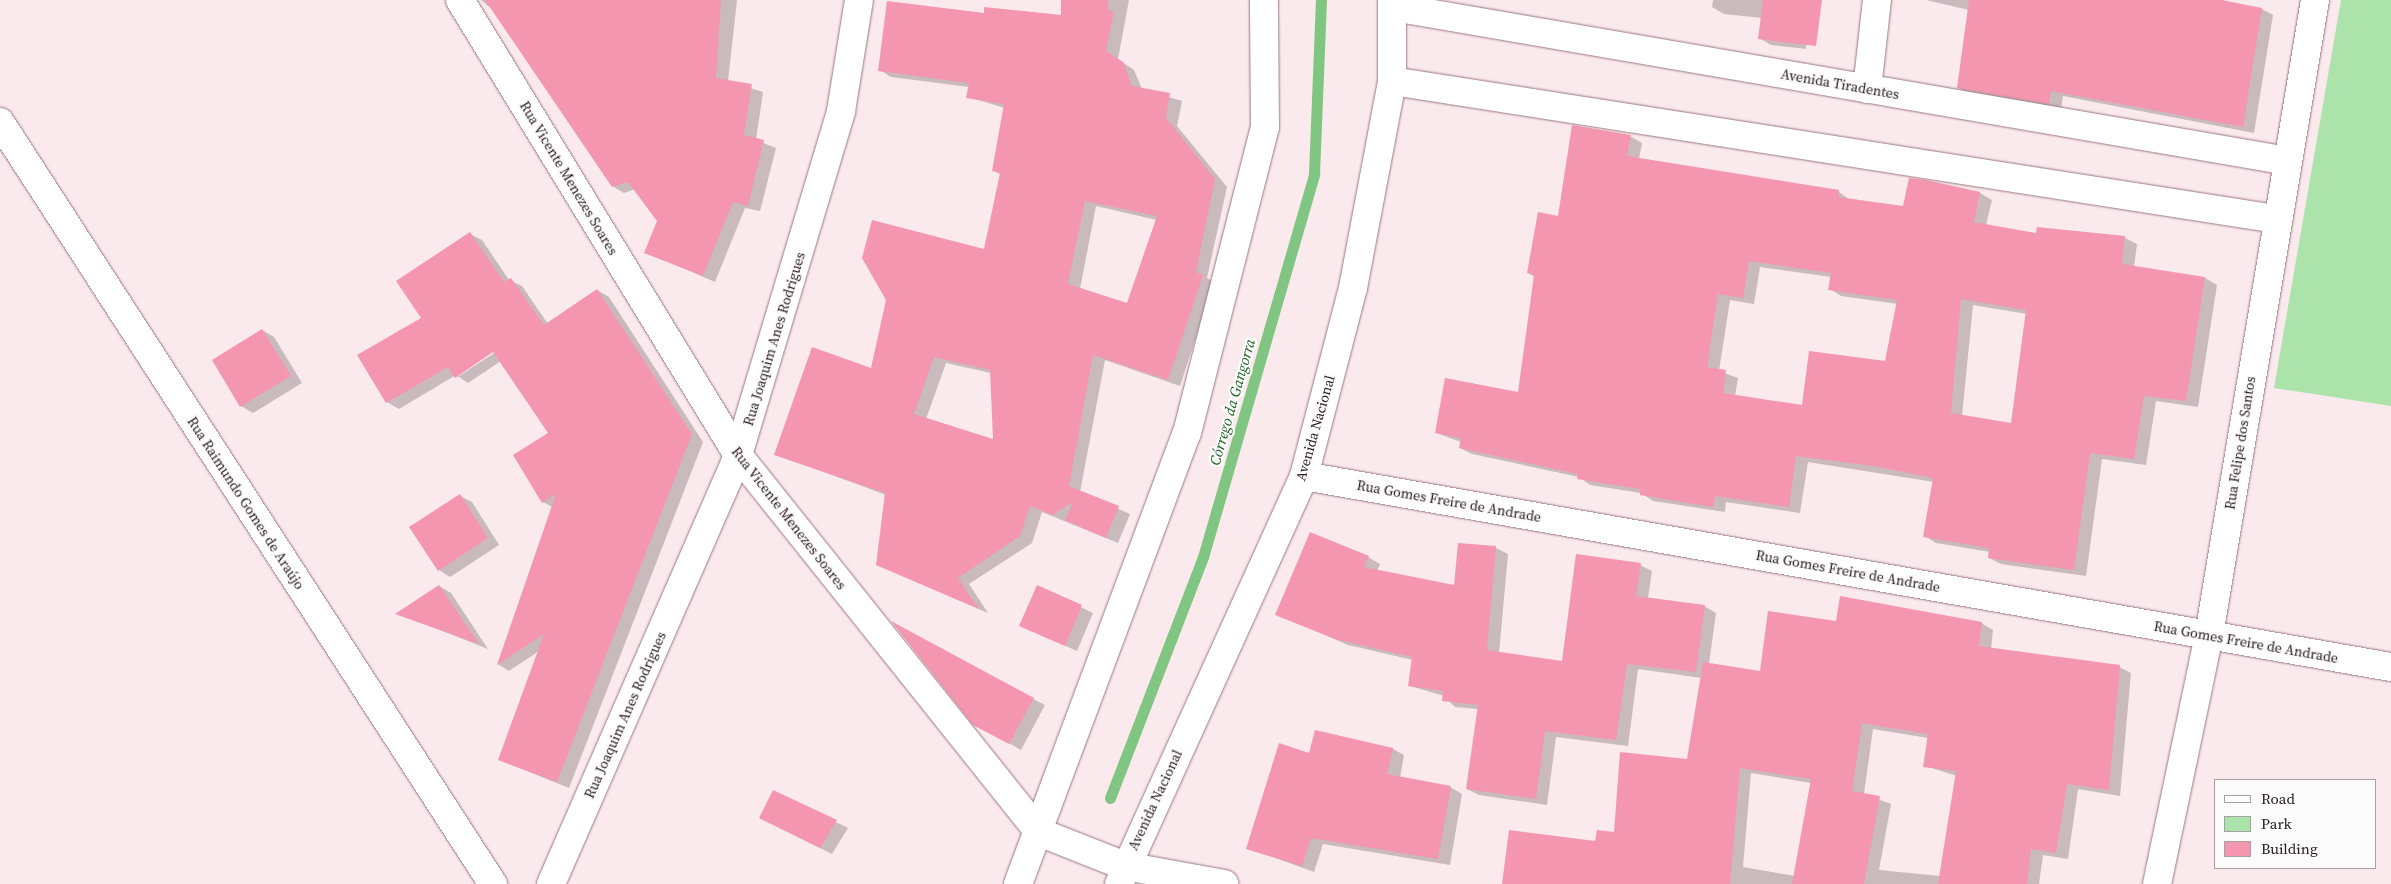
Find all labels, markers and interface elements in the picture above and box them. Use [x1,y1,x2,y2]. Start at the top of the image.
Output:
street label: Avenida Tiradentes [1779,65,1901,103]
street label: Rua Vicente Menezes Soares [516,98,622,258]
street label: Rua Joaquim Anes Rodrigues [740,250,808,428]
water label: Córrego da Gangorra [1205,337,1259,467]
street label: Avenida Nacional [1292,373,1338,483]
street label: Rua Felipe dos Santos [2221,375,2259,511]
street label: Rua Raimundo Gomes de Araújo [184,414,308,592]
street label: Rua Vicente Menezes Soares [728,443,850,593]
street label: Rua Gomes Freire de Andrade [1355,476,1543,526]
street label: Rua Gomes Freire de Andrade [1754,546,1942,596]
street label: Rua Gomes Freire de Andrade [2152,617,2340,667]
street label: Rua Joaquim Anes Rodrigues [581,629,669,801]
street label: Avenida Nacional [1124,747,1186,853]
legend [2214,779,2376,869]
text: Road [2261,788,2295,809]
text: Park [2261,813,2292,834]
text: Building [2261,838,2318,859]

